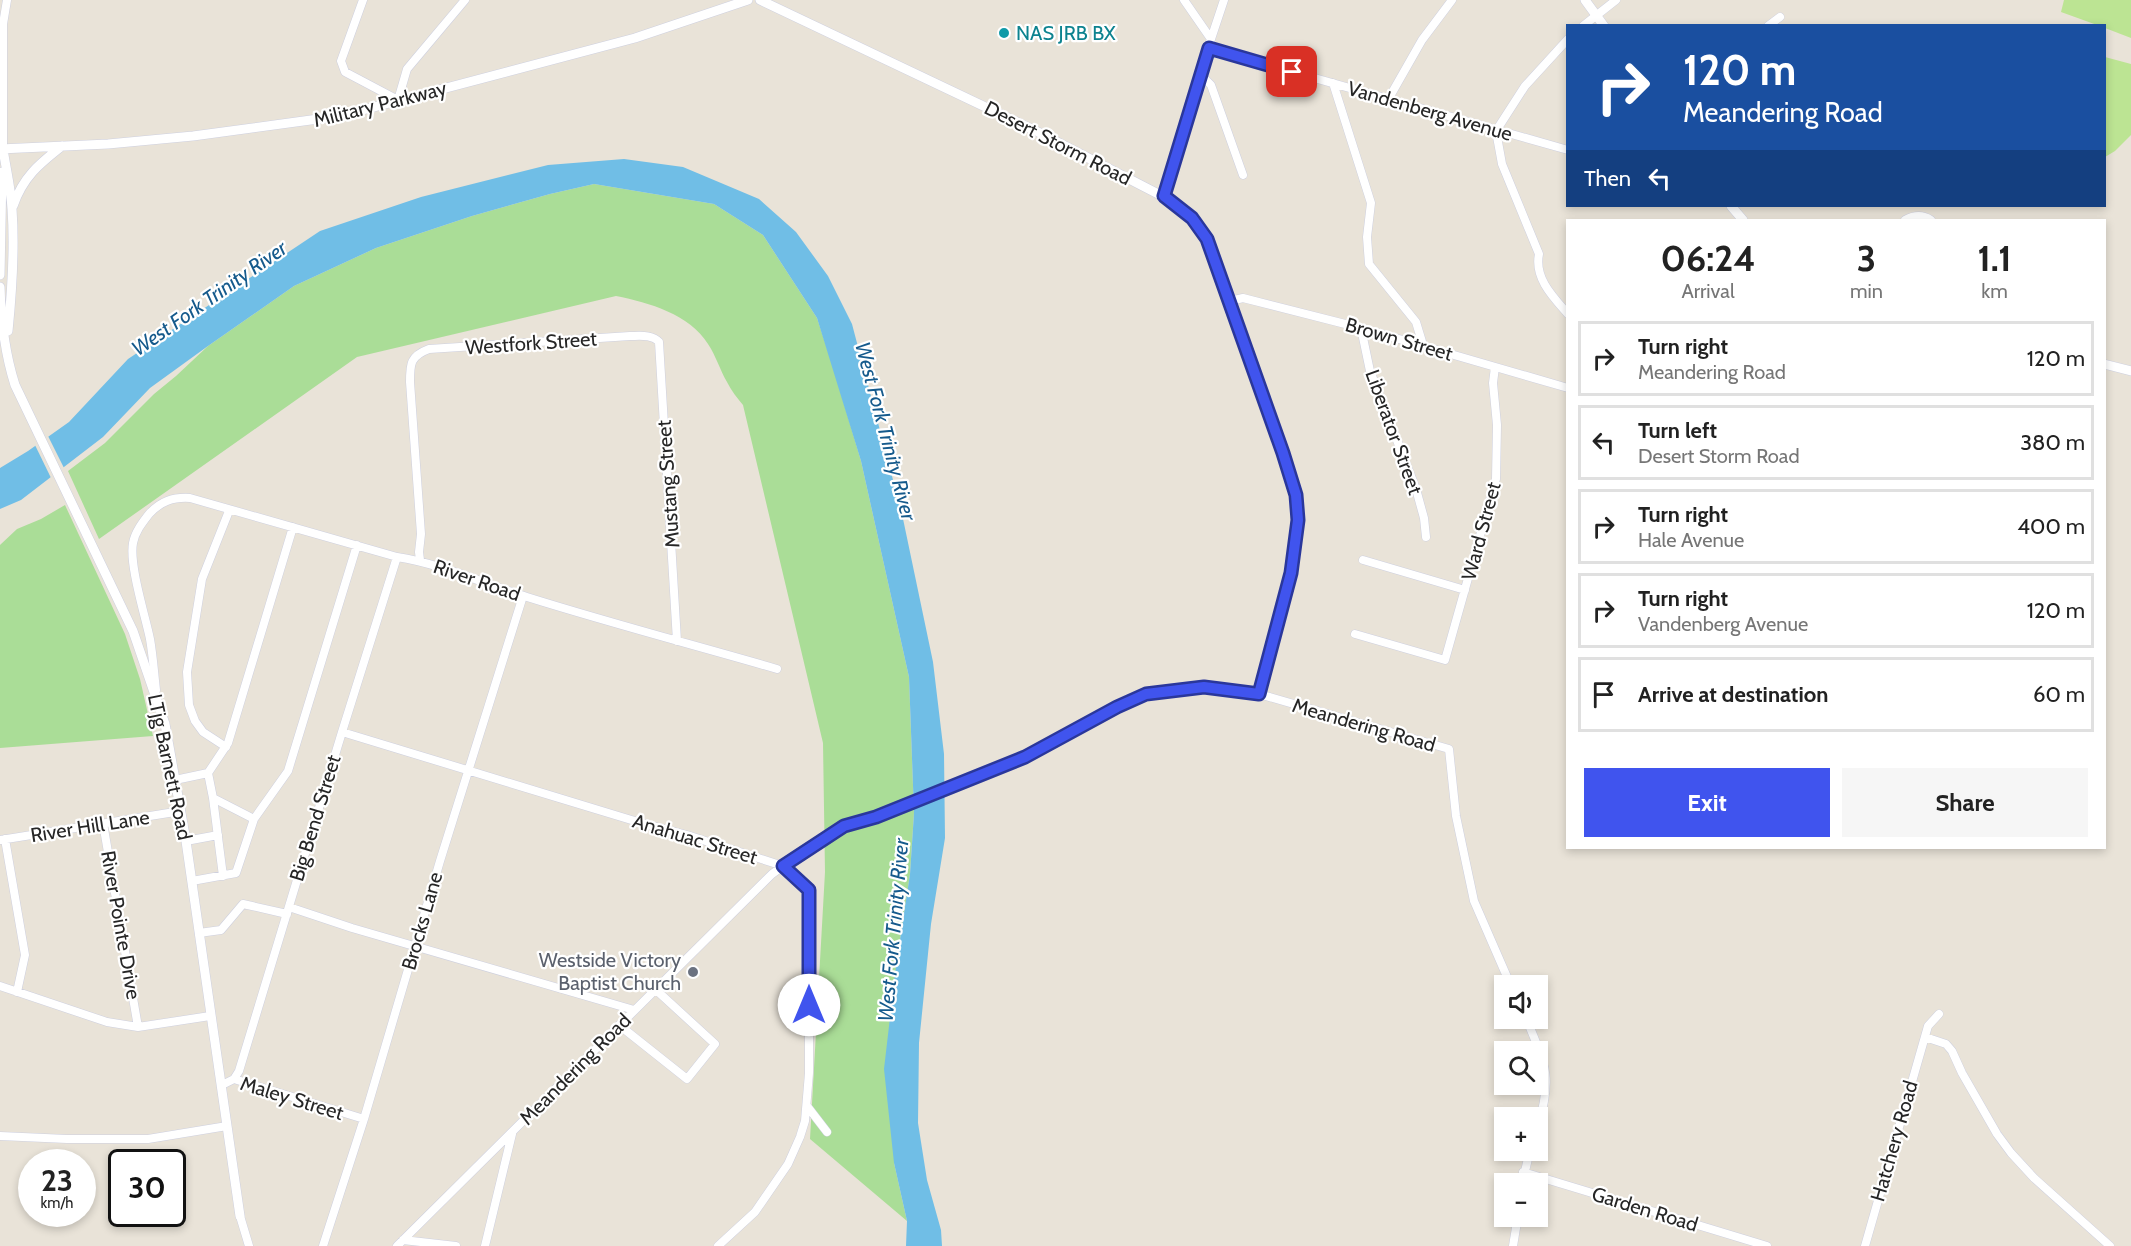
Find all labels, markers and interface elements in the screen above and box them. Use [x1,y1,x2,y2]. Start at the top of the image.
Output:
place label: NAS JRB BX [1016,21,1116,45]
marker: NAS JRB BX [997,26,1011,40]
text: 120 m [1683,44,1796,96]
pin [1266,46,1317,97]
icon: right [1584,48,1662,126]
icon: arrive [1275,55,1308,88]
street label: Military Parkway [311,76,449,132]
street label: Vandenberg Avenue [1345,76,1515,146]
street label: Desert Storm Road [981,96,1135,190]
text: Meandering Road [1683,96,1883,129]
icon: left [1643,162,1676,195]
text: Then [1584,165,1631,192]
water label: West Fork Trinity River [127,234,293,361]
text: 06:24 [1661,236,1756,280]
text: 3 [1857,236,1876,280]
text: 1.1 [1978,236,2011,280]
text: Arrival [1681,279,1735,303]
text: min [1850,279,1883,303]
text: km [1981,279,2008,303]
street label: Brown Street [1343,312,1456,366]
street label: Westfork Street [464,326,598,360]
text: Turn right [1638,333,1728,360]
water label: West Fork Trinity River [850,339,922,524]
icon: right [1587,342,1620,375]
text: 120 m [2027,345,2085,372]
text: Meandering Road [1638,360,1786,384]
street label: Liberator Street [1360,366,1428,498]
text: Turn left [1638,417,1717,444]
street label: Mustang Street [652,419,684,549]
icon: left [1587,426,1620,459]
text: 380 m [2020,429,2085,456]
text: Desert Storm Road [1638,444,1800,468]
street label: Ward Street [1456,479,1506,583]
text: Turn right [1638,501,1728,528]
icon: right [1587,510,1620,543]
text: 400 m [2017,513,2085,540]
text: Hale Avenue [1638,528,1744,552]
street label: River Road [430,554,524,606]
text: Turn right [1638,585,1728,612]
icon: right [1587,594,1620,627]
text: 120 m [2027,597,2085,624]
text: Vandenberg Avenue [1638,612,1808,636]
icon: arrive [1587,678,1620,711]
text: Arrive at destination [1638,681,1828,708]
text: 60 m [2033,681,2085,708]
street label: LTjg Barnett Road [143,692,197,842]
street label: Meandering Road [1290,693,1438,757]
street label: Big Bend Street [284,752,346,884]
button: Exit [1584,768,1830,837]
button: Share [1842,768,2088,837]
street label: River Hill Lane [29,805,151,847]
street label: Anahuac Street [630,809,760,869]
water label: West Fork Trinity River [873,836,914,1023]
street label: River Pointe Drive [96,849,146,1001]
street label: Brocks Lane [397,869,447,973]
place label: Westside Victory Baptist Church [539,948,681,995]
marker: Westside Victory Baptist Church [686,965,700,979]
position arrow [777,973,841,1037]
map controls [1494,975,1548,1227]
button: sound [1494,975,1548,1029]
street label: Meandering Road [514,1008,636,1130]
button: search [1494,1041,1548,1095]
street label: Maley Street [238,1071,347,1125]
street label: Hatchery Road [1865,1078,1923,1204]
button: + [1494,1107,1548,1161]
speed limit sign: 30 [108,1149,186,1227]
text: 23 [41,1162,73,1199]
button: − [1494,1173,1548,1227]
street label: Garden Road [1589,1182,1701,1236]
text: km/h [41,1194,73,1212]

